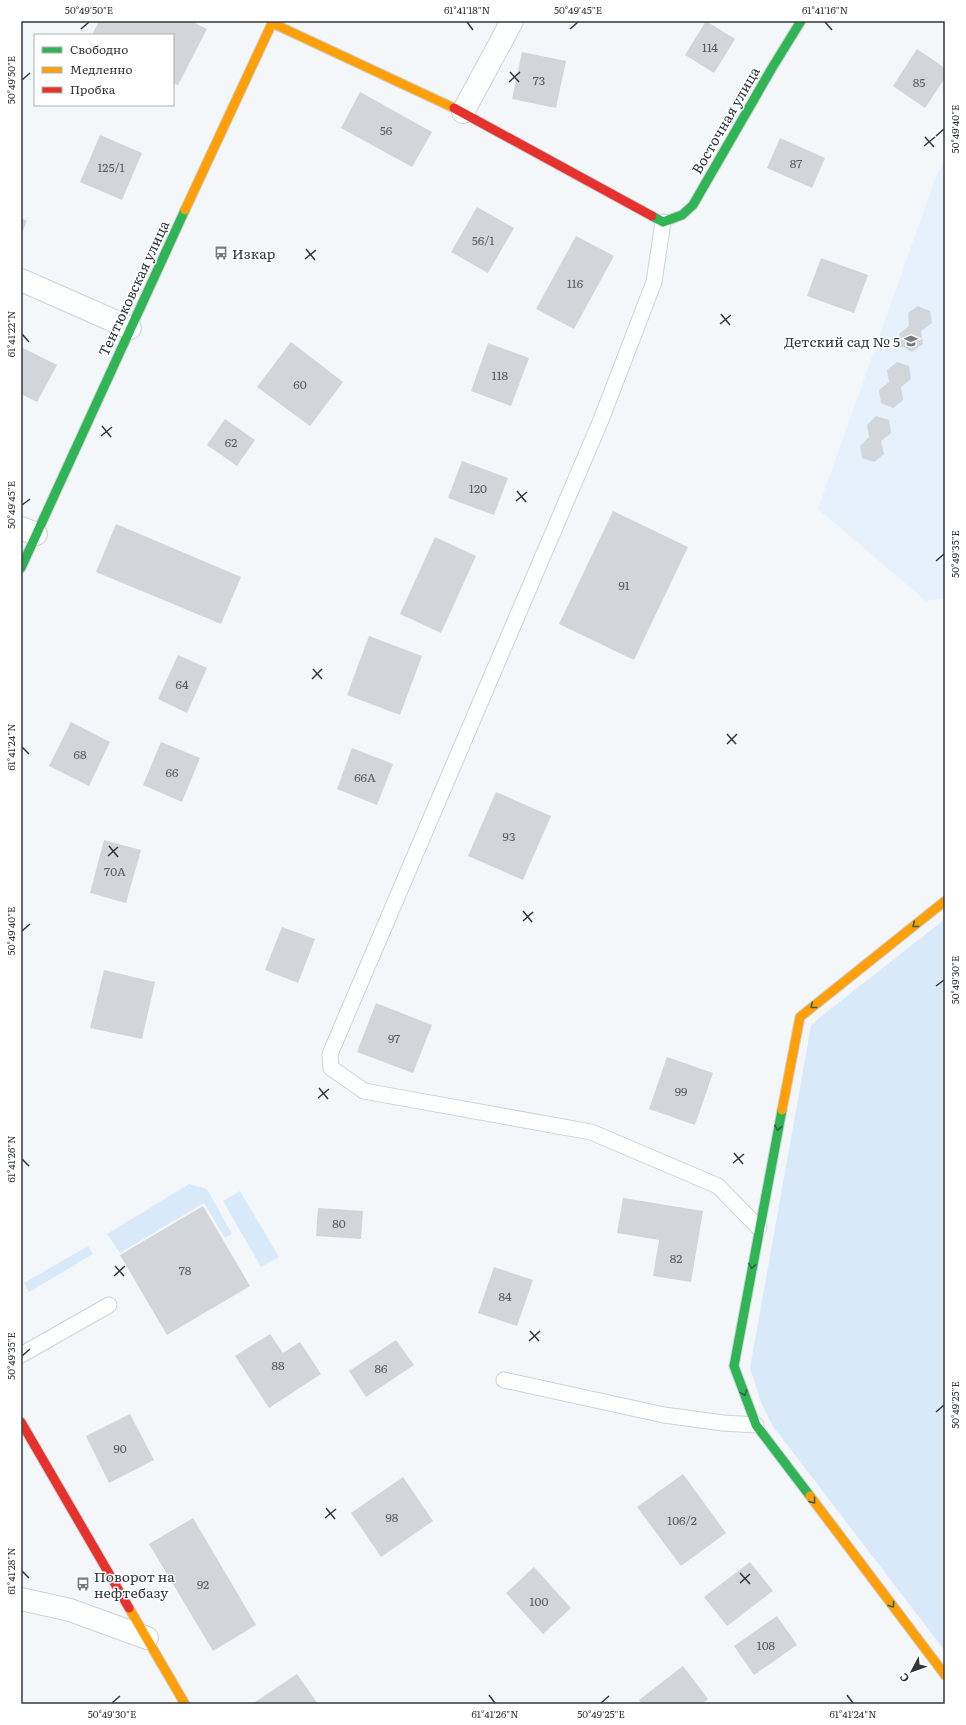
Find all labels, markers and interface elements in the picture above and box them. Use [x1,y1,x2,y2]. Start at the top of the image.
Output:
text: 50°49'50"E [65,2,113,17]
text: 61°41'18"N [444,2,490,17]
text: 50°49'45"E [554,2,602,17]
text: 61°41'16"N [802,2,848,17]
legend [34,34,174,106]
house number: 114 [702,38,718,56]
text: Свободно [70,40,128,58]
text: 50°49'50"E [3,56,18,104]
text: Медленно [70,60,133,78]
street label: Восточная улица [686,62,764,177]
house number: 73 [533,71,545,89]
house number: 85 [913,73,925,91]
text: Пробка [70,80,116,98]
text: 50°49'40"E [947,105,962,153]
house number: 56 [380,121,393,139]
house number: 87 [790,154,802,172]
house number: 125/1 [97,158,125,176]
street label: Тентюковская улица [93,216,173,359]
house number: 56/1 [472,231,494,249]
place label: Изкар [232,243,275,263]
bus stop icon: Изкар [213,245,229,261]
house number: 116 [567,274,584,292]
text: 61°41'22"N [3,311,18,357]
place label: Детский сад № 5 [784,331,900,351]
school or university icon: Детский сад № 5 [903,333,919,349]
house number: 118 [492,366,509,384]
house number: 60 [293,375,307,393]
house number: 62 [225,433,237,451]
house number: 120 [469,479,487,497]
text: 50°49'45"E [3,481,18,529]
text: 50°49'35"E [947,530,962,578]
house number: 91 [618,576,630,594]
house number: 64 [175,675,189,693]
text: 61°41'24"N [3,723,18,771]
house number: 68 [73,745,87,763]
house number: 66 [166,763,179,781]
house number: 66А [354,768,376,786]
house number: 93 [503,827,515,845]
house number: 70А [104,862,126,880]
text: 50°49'40"E [3,907,18,955]
one-way arrow [912,921,919,928]
text: 50°49'30"E [947,956,962,1004]
one-way arrow [810,1002,817,1009]
house number: 97 [388,1029,400,1047]
house number: 99 [675,1082,687,1100]
one-way arrow [774,1125,783,1131]
text: 61°41'26"N [3,1135,18,1183]
house number: 80 [332,1214,346,1232]
house number: 82 [670,1249,682,1267]
house number: 78 [179,1261,192,1279]
one-way arrow [748,1263,757,1269]
house number: 84 [498,1287,512,1305]
text: 50°49'35"E [3,1332,18,1380]
house number: 88 [271,1356,285,1374]
house number: 86 [374,1359,388,1377]
text: 50°49'25"E [947,1381,962,1429]
one-way arrow [739,1389,748,1396]
house number: 90 [113,1439,127,1457]
one-way arrow [809,1497,816,1504]
house number: 98 [386,1508,399,1526]
house number: 106/2 [667,1511,697,1529]
text: 61°41'28"N [3,1547,18,1595]
place label: Поворот на нефтебазу [94,1566,175,1602]
house number: 92 [197,1575,209,1593]
bus stop icon: Поворот на нефтебазу [75,1576,91,1592]
house number: 100 [530,1592,548,1610]
one-way arrow [887,1601,894,1608]
house number: 108 [757,1636,776,1654]
north arrow [892,1651,932,1691]
text: С [895,1670,912,1686]
text: 50°49'30"E [88,1706,136,1721]
text: 61°41'26"N [471,1706,519,1721]
text: 50°49'25"E [577,1706,625,1721]
text: 61°41'24"N [829,1706,877,1721]

